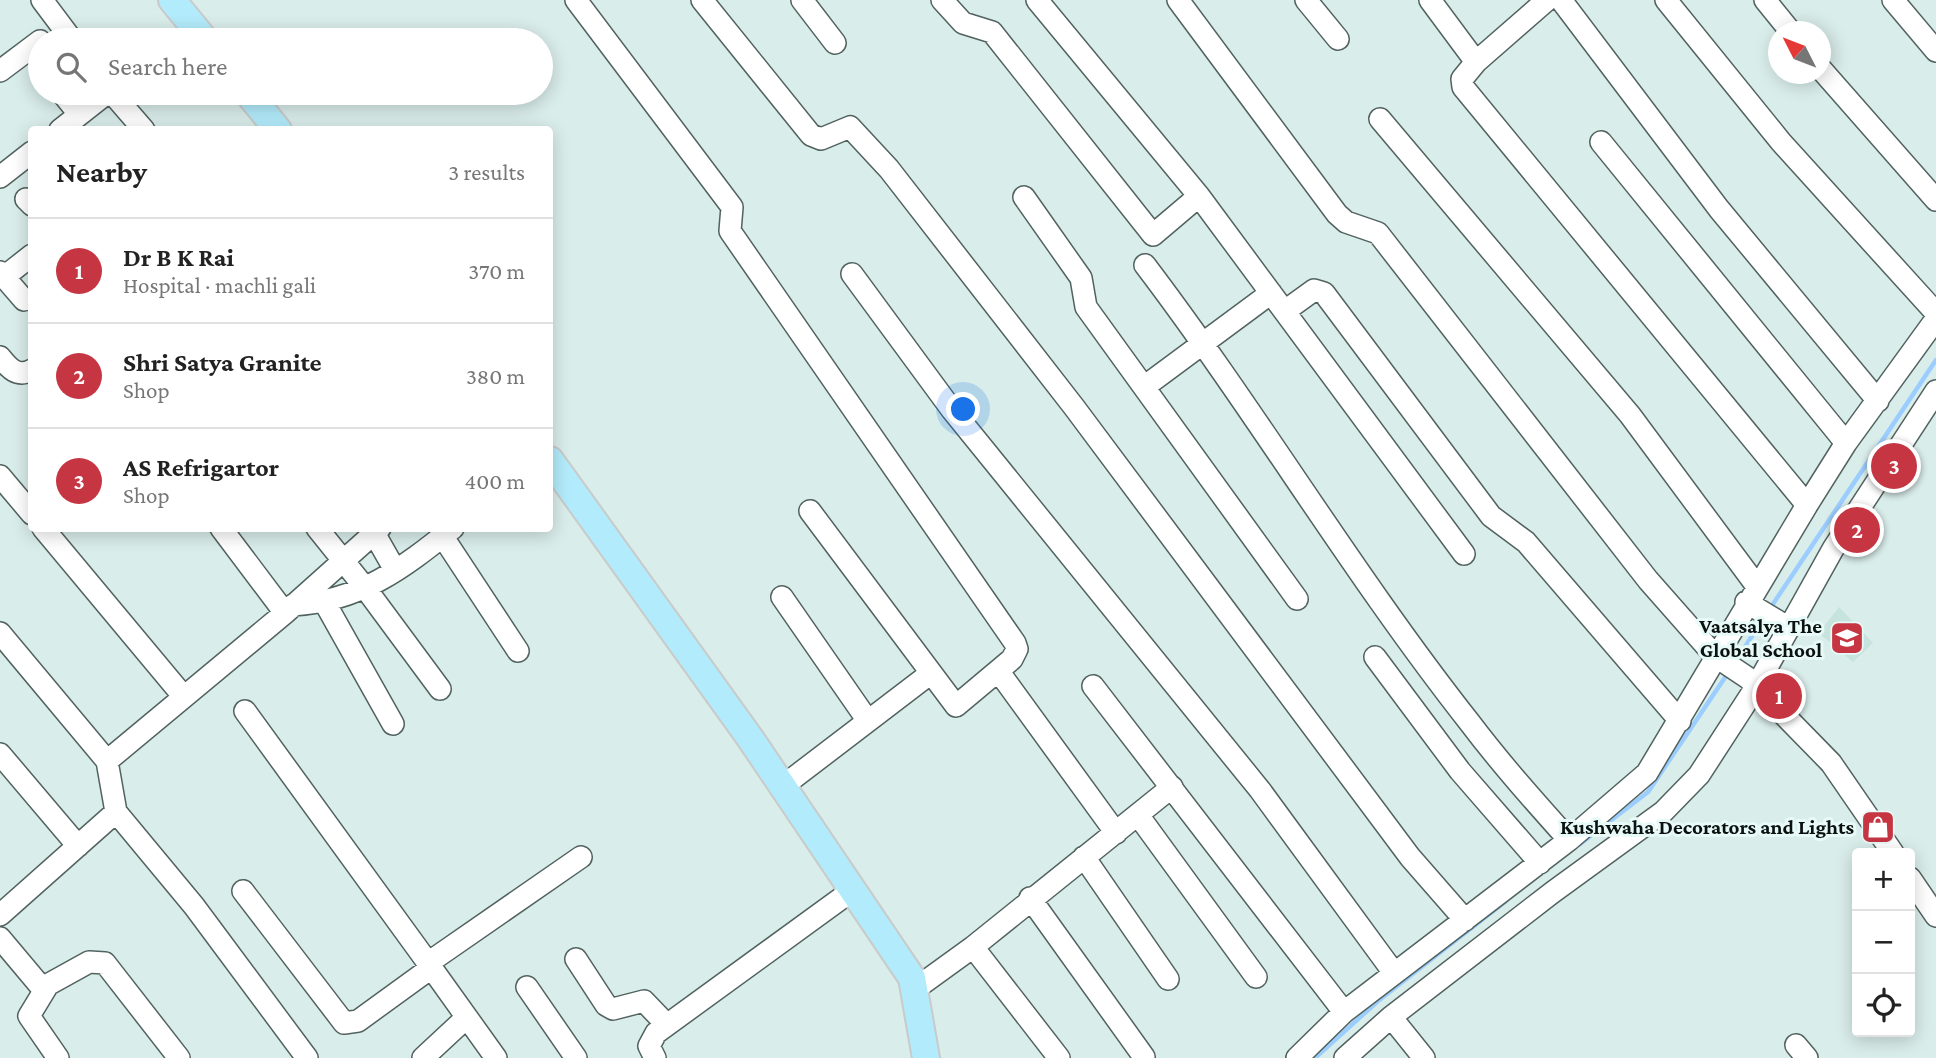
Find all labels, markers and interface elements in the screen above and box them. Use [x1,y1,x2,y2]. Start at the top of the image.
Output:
north arrow [1768,21,1831,84]
search box [28,28,553,105]
icon: search [52,48,90,86]
text: Search here [108,52,227,81]
text: Nearby [56,155,147,188]
text: 3 results [448,159,525,185]
text: Dr B K Rai [123,243,234,272]
text: 1 [75,258,83,284]
text: 370 m [468,258,525,284]
text: Hospital · machli gali [123,272,316,298]
text: Shri Satya Granite [123,348,322,377]
text: 2 [73,363,85,389]
text: 380 m [466,363,525,389]
text: Shop [123,377,170,403]
your location [946,392,980,426]
pin: 3 [1871,440,1917,492]
text: AS Refrigartor [123,453,279,482]
text: 3 [73,468,85,494]
text: 400 m [464,468,525,494]
text: Shop [123,482,170,508]
pin: 2 [1834,504,1880,556]
place label: Vaatsalya The Global School [1698,614,1822,662]
school or university icon: Vaatsalya The Global School [1828,619,1866,657]
pin: 1 [1756,670,1802,722]
shop icon: Kushwaha Decorators and Lights [1859,808,1897,846]
place label: Kushwaha Decorators and Lights [1560,815,1854,839]
map controls [1852,848,1915,1037]
button: + [1852,848,1915,911]
button: − [1852,911,1915,974]
button: locate [1852,974,1915,1037]

